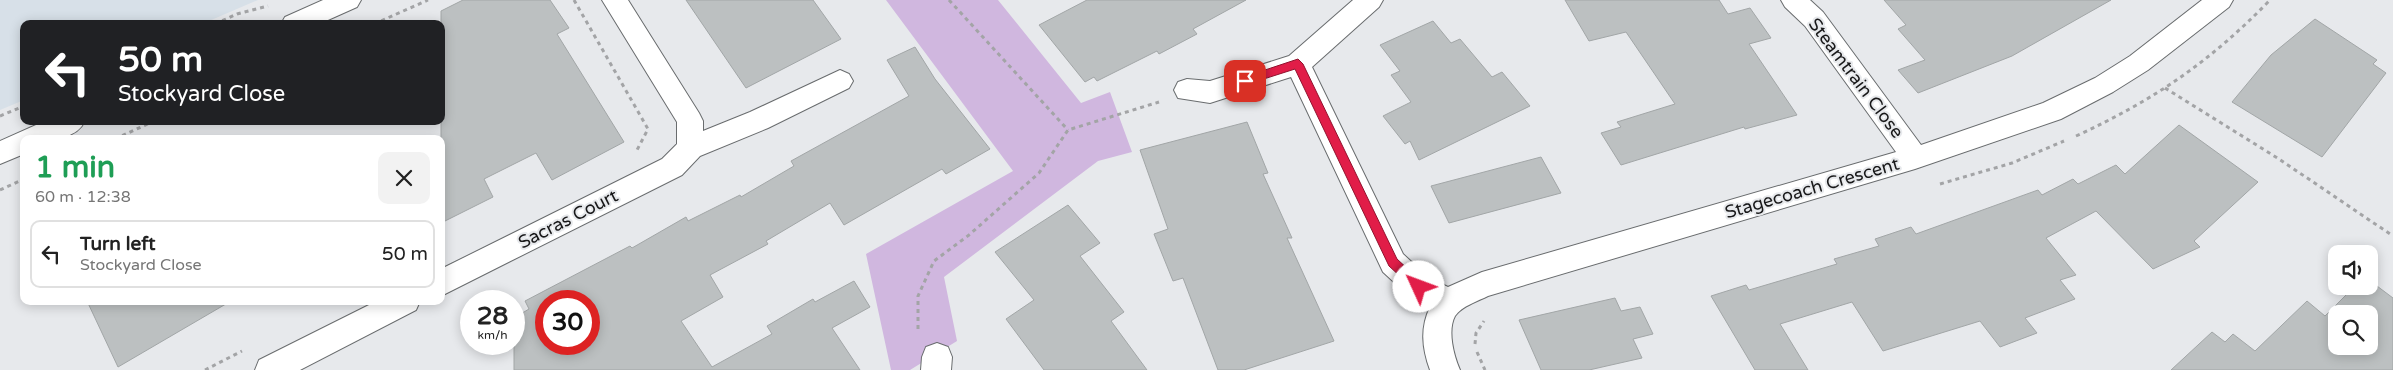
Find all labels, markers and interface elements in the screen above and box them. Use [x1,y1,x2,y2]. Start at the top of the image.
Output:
street label: Steamtrain Close [1804,14,1908,142]
text: 50 m [118,39,203,81]
icon: left [35,40,100,105]
pin [1224,60,1266,102]
icon: arrive [1231,67,1259,95]
text: Stockyard Close [118,81,285,107]
text: 1 min [35,149,115,186]
button: close [378,152,430,204]
street label: Stagecoach Crescent [1722,153,1902,223]
street label: Sacras Court [514,184,622,254]
text: 60 m · 12:38 [35,187,131,207]
text: Turn left [80,233,156,255]
icon: left [37,240,65,268]
text: 50 m [382,243,428,265]
map controls [2328,245,2378,355]
button: sound [2328,245,2378,295]
text: Stockyard Close [80,255,202,275]
position arrow [1392,260,1444,312]
speed limit sign: 30 [535,290,600,355]
text: 28 [477,301,508,331]
button: search [2328,305,2378,355]
text: km/h [477,328,508,342]

